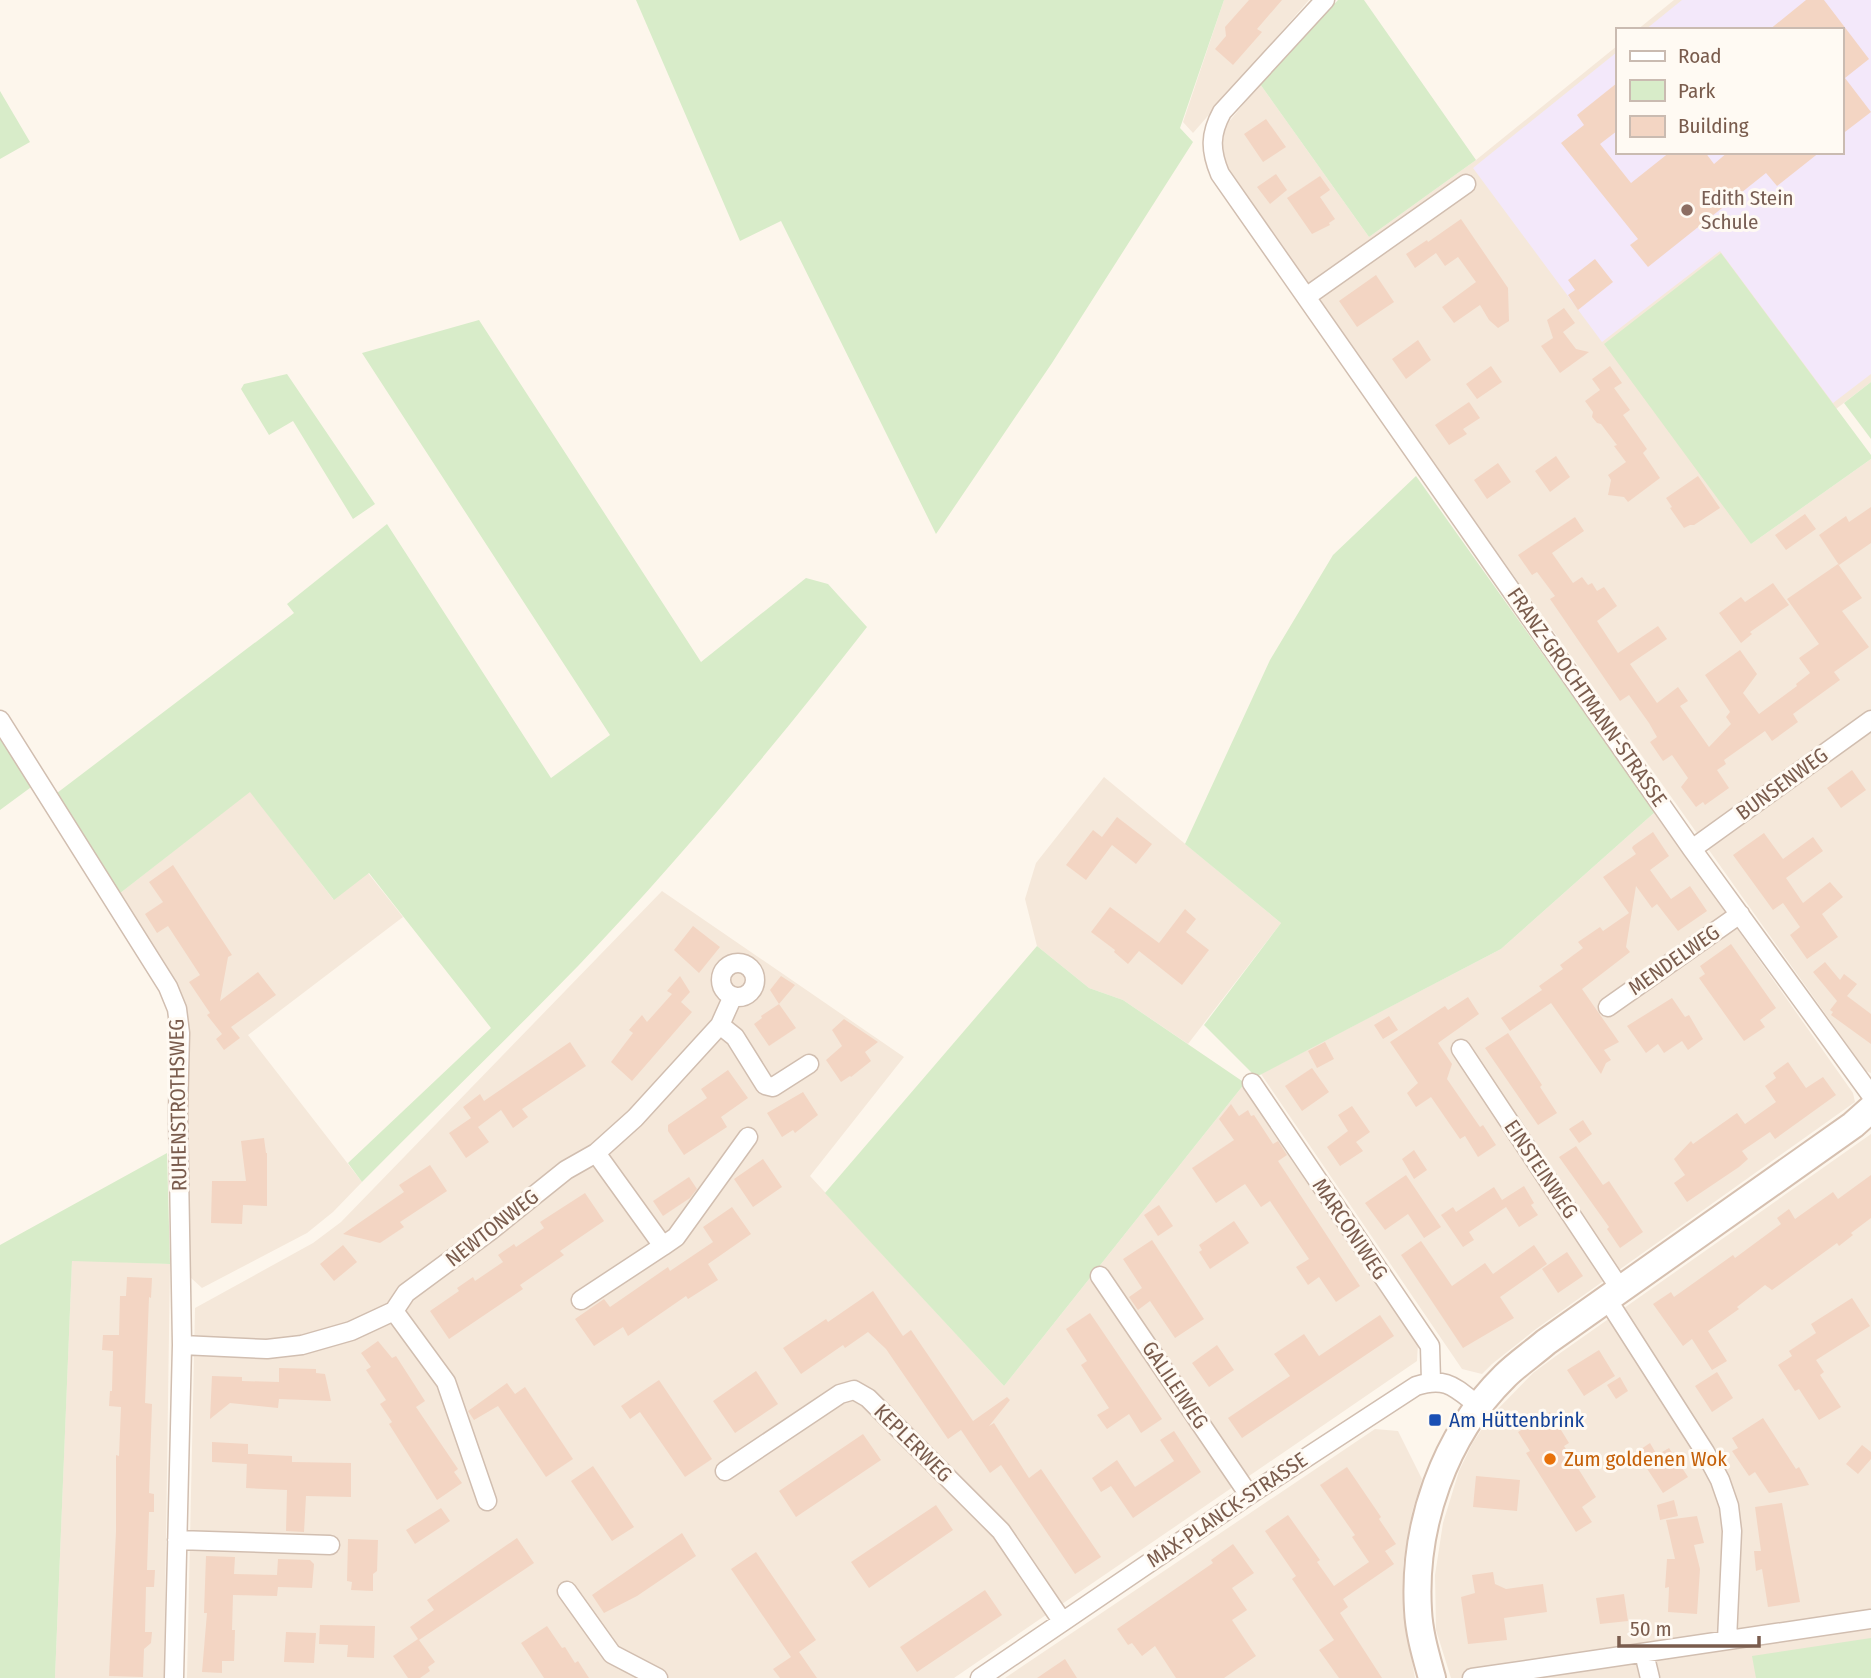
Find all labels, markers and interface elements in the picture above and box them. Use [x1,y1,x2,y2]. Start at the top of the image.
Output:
legend [1616,28,1843,154]
text: Road [1678,43,1722,69]
text: Park [1678,78,1716,104]
text: Building [1678,113,1749,139]
place label: Edith Stein Schule [1701,185,1794,235]
marker: Edith Stein Schule [1679,202,1695,218]
street label: FRANZ-GROCHTMANN-STRASSE [1501,583,1673,812]
street label: BUNSENWEG [1731,742,1833,826]
street label: MENDELWEG [1623,919,1725,1001]
street label: RUHENSTROTHSWEG [163,1019,193,1191]
street label: EINSTEINWEG [1499,1115,1583,1223]
street label: MARCONIWEG [1307,1174,1393,1284]
street label: NEWTONWEG [440,1184,544,1272]
street label: GALILEIWEG [1136,1336,1214,1434]
street label: KEPLERWEG [868,1398,958,1488]
place label: Am Hüttenbrink [1449,1407,1585,1433]
marker: Am Hüttenbrink [1427,1412,1443,1428]
place label: Zum goldenen Wok [1564,1446,1727,1472]
street label: MAX-PLANCK-STRASSE [1142,1447,1312,1573]
marker: Zum goldenen Wok [1542,1451,1558,1467]
scale bar [1619,1604,1759,1648]
text: 50 m [1630,1616,1672,1642]

